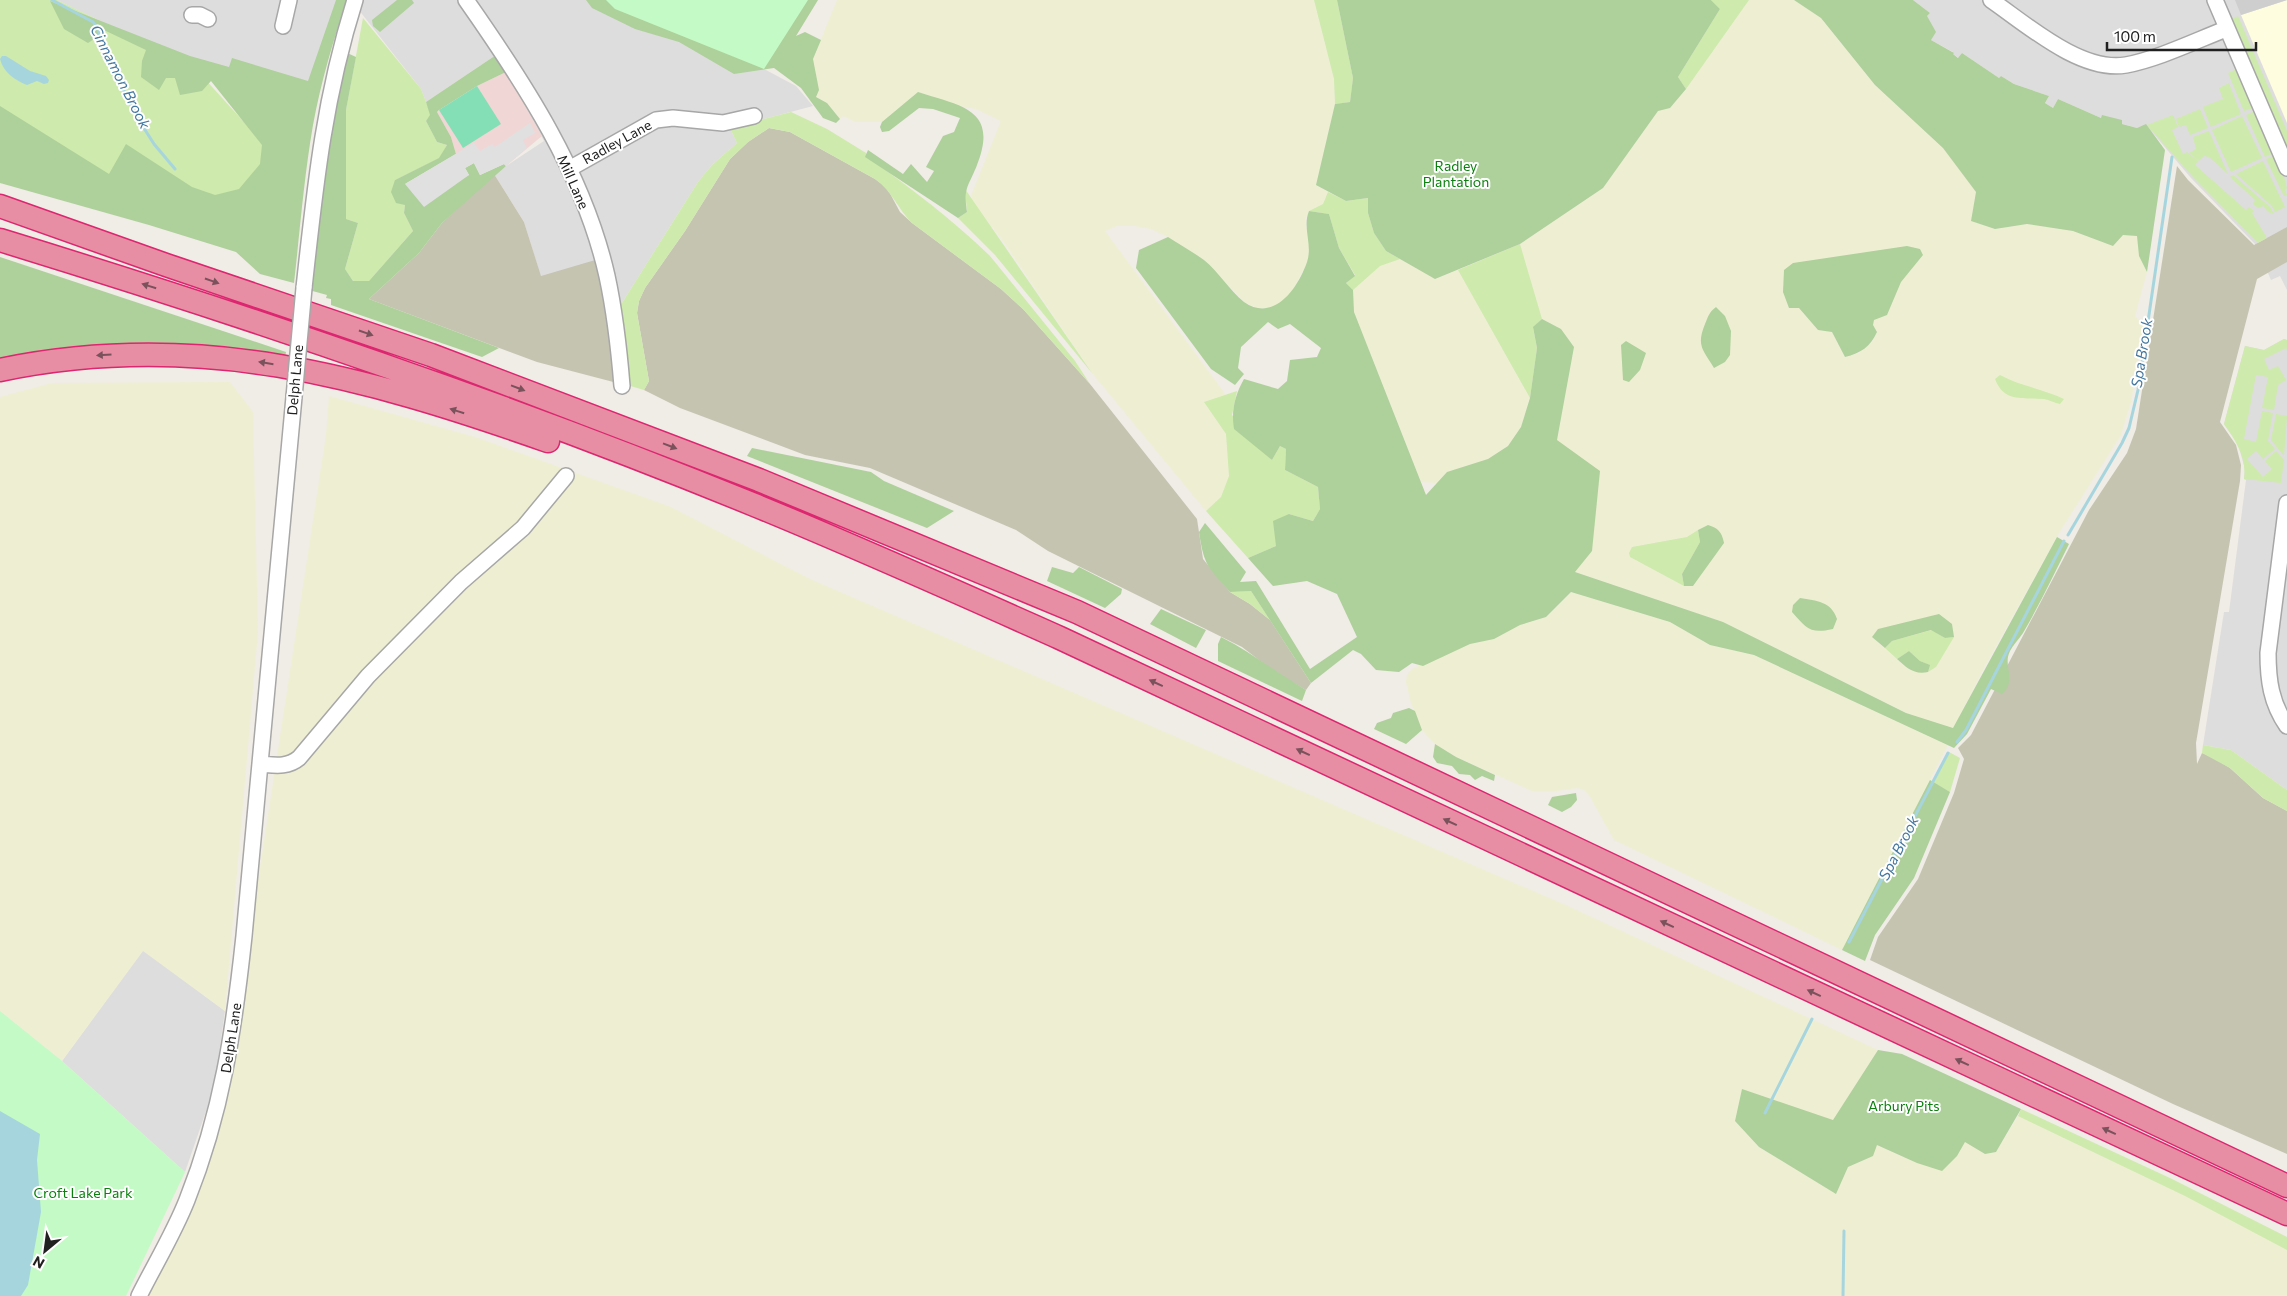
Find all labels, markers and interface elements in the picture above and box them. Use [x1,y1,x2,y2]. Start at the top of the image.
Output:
scale bar [2107,20,2256,52]
water label: Cinnamon Brook [87,22,155,132]
text: 100 m [2114,27,2156,45]
street label: Radley Lane [579,116,654,167]
street label: Mill Lane [554,152,593,212]
park label: Radley Plantation [1423,157,1489,190]
one-way arrow [204,277,219,285]
one-way arrow [141,281,156,289]
water label: Spa Brook [2127,316,2156,389]
one-way arrow [358,330,373,337]
street label: Delph Lane [283,344,306,416]
one-way arrow [96,352,112,360]
one-way arrow [258,358,274,366]
one-way arrow [511,385,526,392]
one-way arrow [450,406,465,414]
one-way arrow [663,442,678,450]
one-way arrow [1149,679,1163,687]
one-way arrow [1296,748,1310,756]
water label: Spa Brook [1874,812,1922,883]
one-way arrow [1443,817,1457,825]
one-way arrow [1660,919,1674,927]
one-way arrow [1807,988,1822,997]
street label: Delph Lane [217,1002,244,1074]
one-way arrow [1955,1057,1969,1065]
park label: Arbury Pits [1868,1097,1940,1114]
one-way arrow [2102,1126,2116,1134]
park label: Croft Lake Park [33,1184,133,1201]
north arrow [20,1226,70,1276]
text: N [30,1253,47,1273]

